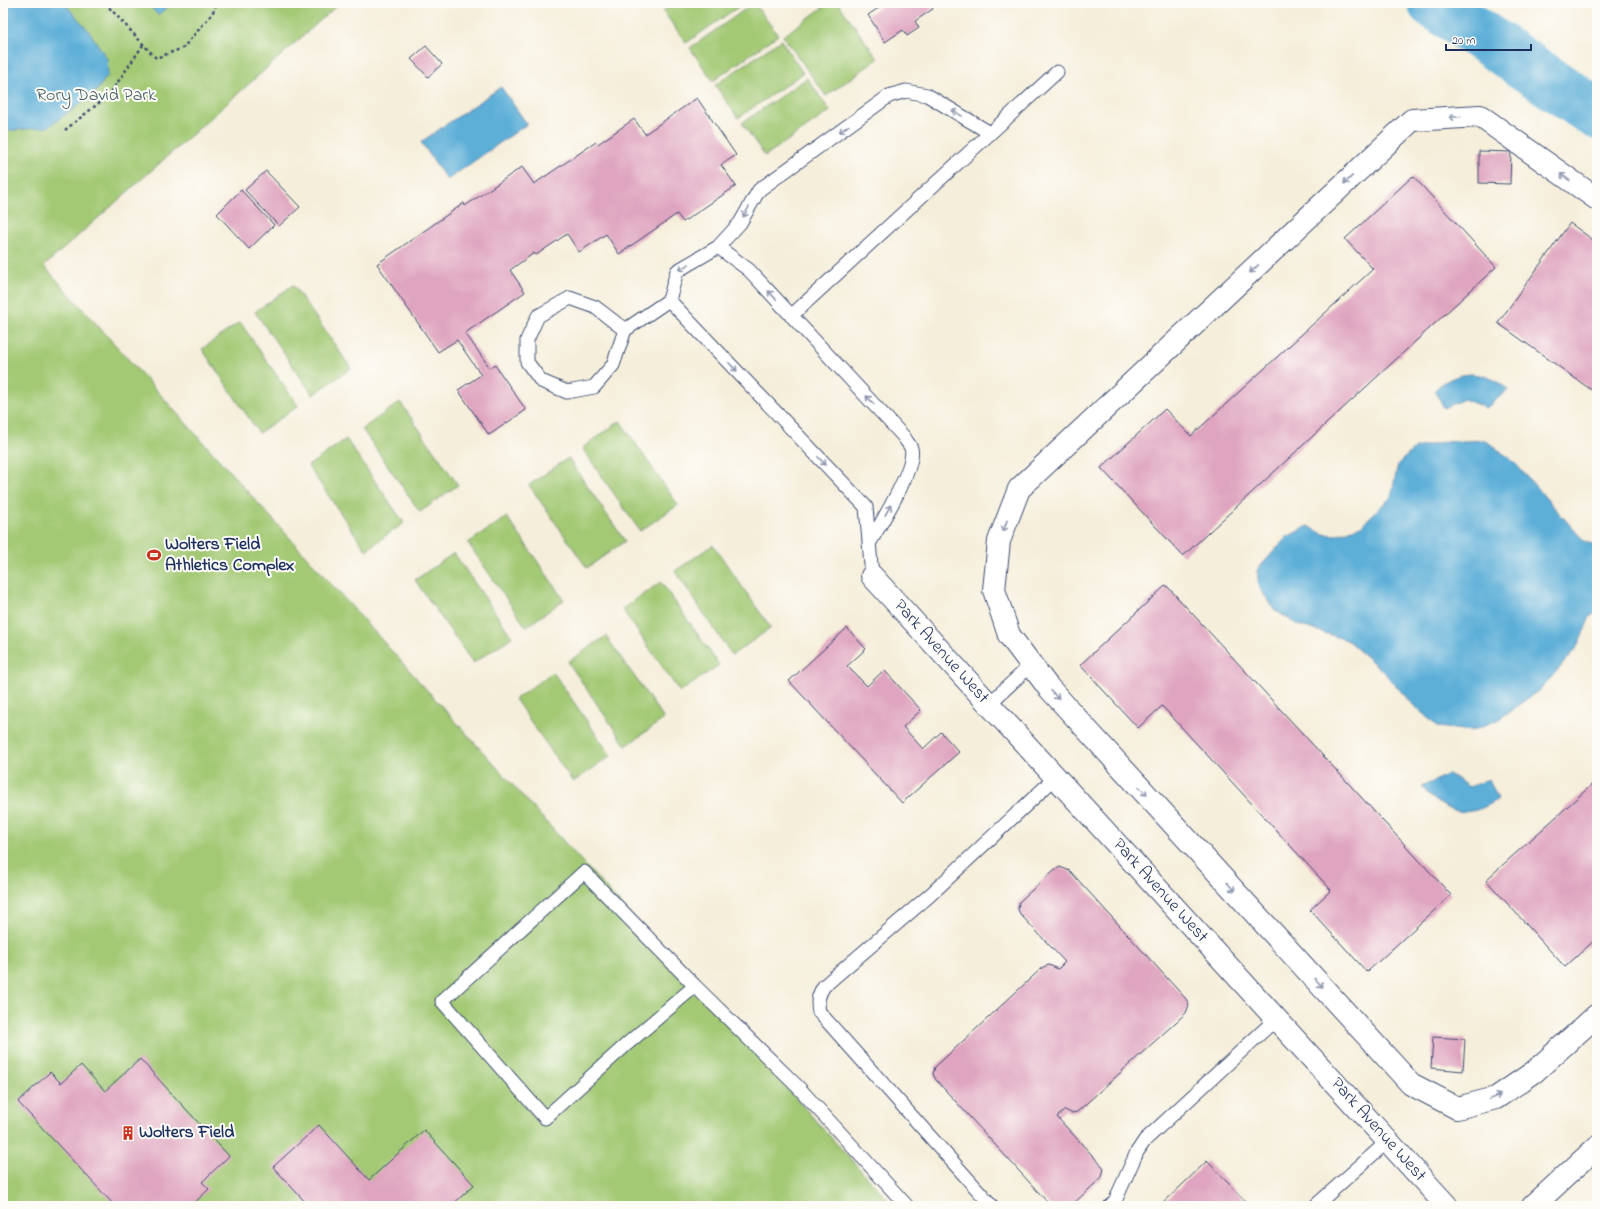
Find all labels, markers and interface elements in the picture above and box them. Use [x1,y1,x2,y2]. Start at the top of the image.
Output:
scale bar [1446,26,1531,52]
text: 20 m [1452,32,1475,50]
park label: Rory David Park [36,83,156,109]
one-way arrow [951,109,963,117]
one-way arrow [1449,114,1462,121]
one-way arrow [838,124,849,133]
one-way arrow [1560,173,1571,181]
one-way arrow [1343,175,1354,184]
one-way arrow [742,206,750,218]
one-way arrow [678,264,690,272]
one-way arrow [1249,264,1259,273]
one-way arrow [767,290,777,300]
one-way arrow [728,362,738,372]
one-way arrow [866,396,875,406]
one-way arrow [818,456,827,466]
one-way arrow [885,504,892,516]
one-way arrow [1001,519,1008,532]
place label: Wolters Field Athletics Complex [165,532,294,579]
sports icon: Wolters Field Athletics Complex [146,547,162,563]
street label: Park Avenue West [887,594,995,710]
one-way arrow [1051,690,1060,700]
one-way arrow [1138,786,1148,796]
street label: Park Avenue West [1106,833,1214,949]
one-way arrow [1226,882,1236,892]
one-way arrow [1314,978,1323,988]
street label: Park Avenue West [1324,1072,1432,1188]
one-way arrow [1488,1093,1500,1100]
place label: Wolters Field [139,1120,235,1146]
building icon: Wolters Field [120,1125,136,1141]

